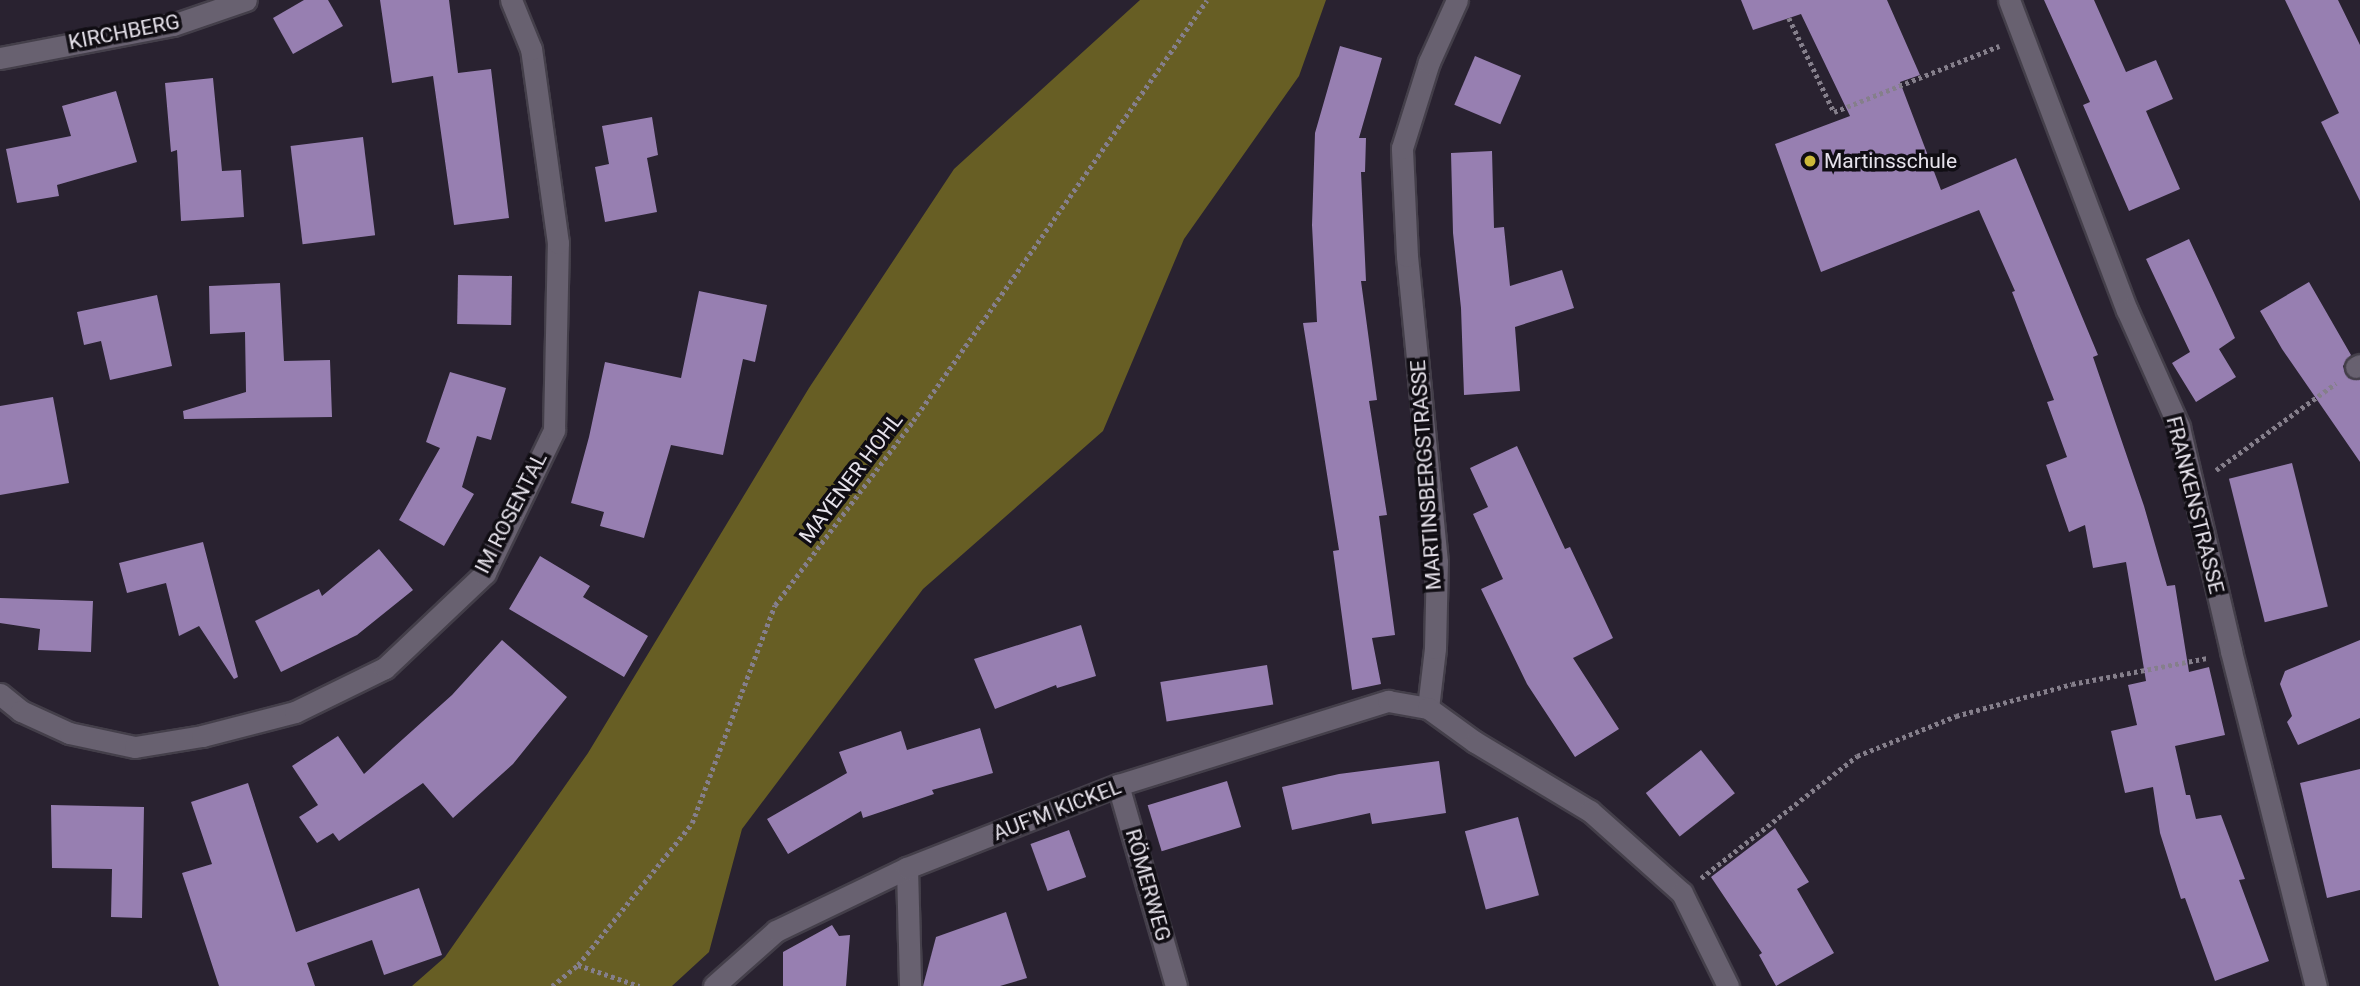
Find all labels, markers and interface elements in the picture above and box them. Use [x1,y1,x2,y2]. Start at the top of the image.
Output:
street label: KIRCHBERG [66,9,182,55]
place label: Martinsschule [1824,148,1957,174]
marker: Martinsschule [1802,153,1818,169]
street label: MARTINSBERGSTRASSE [1405,359,1447,591]
street label: MAYENER HOHL [794,408,908,548]
street label: FRANKENSTRASSE [2161,414,2229,596]
street label: IM ROSENTAL [470,448,552,578]
street label: AUF'M KICKEL [989,774,1125,846]
street label: RÖMERWEG [1120,826,1176,944]

